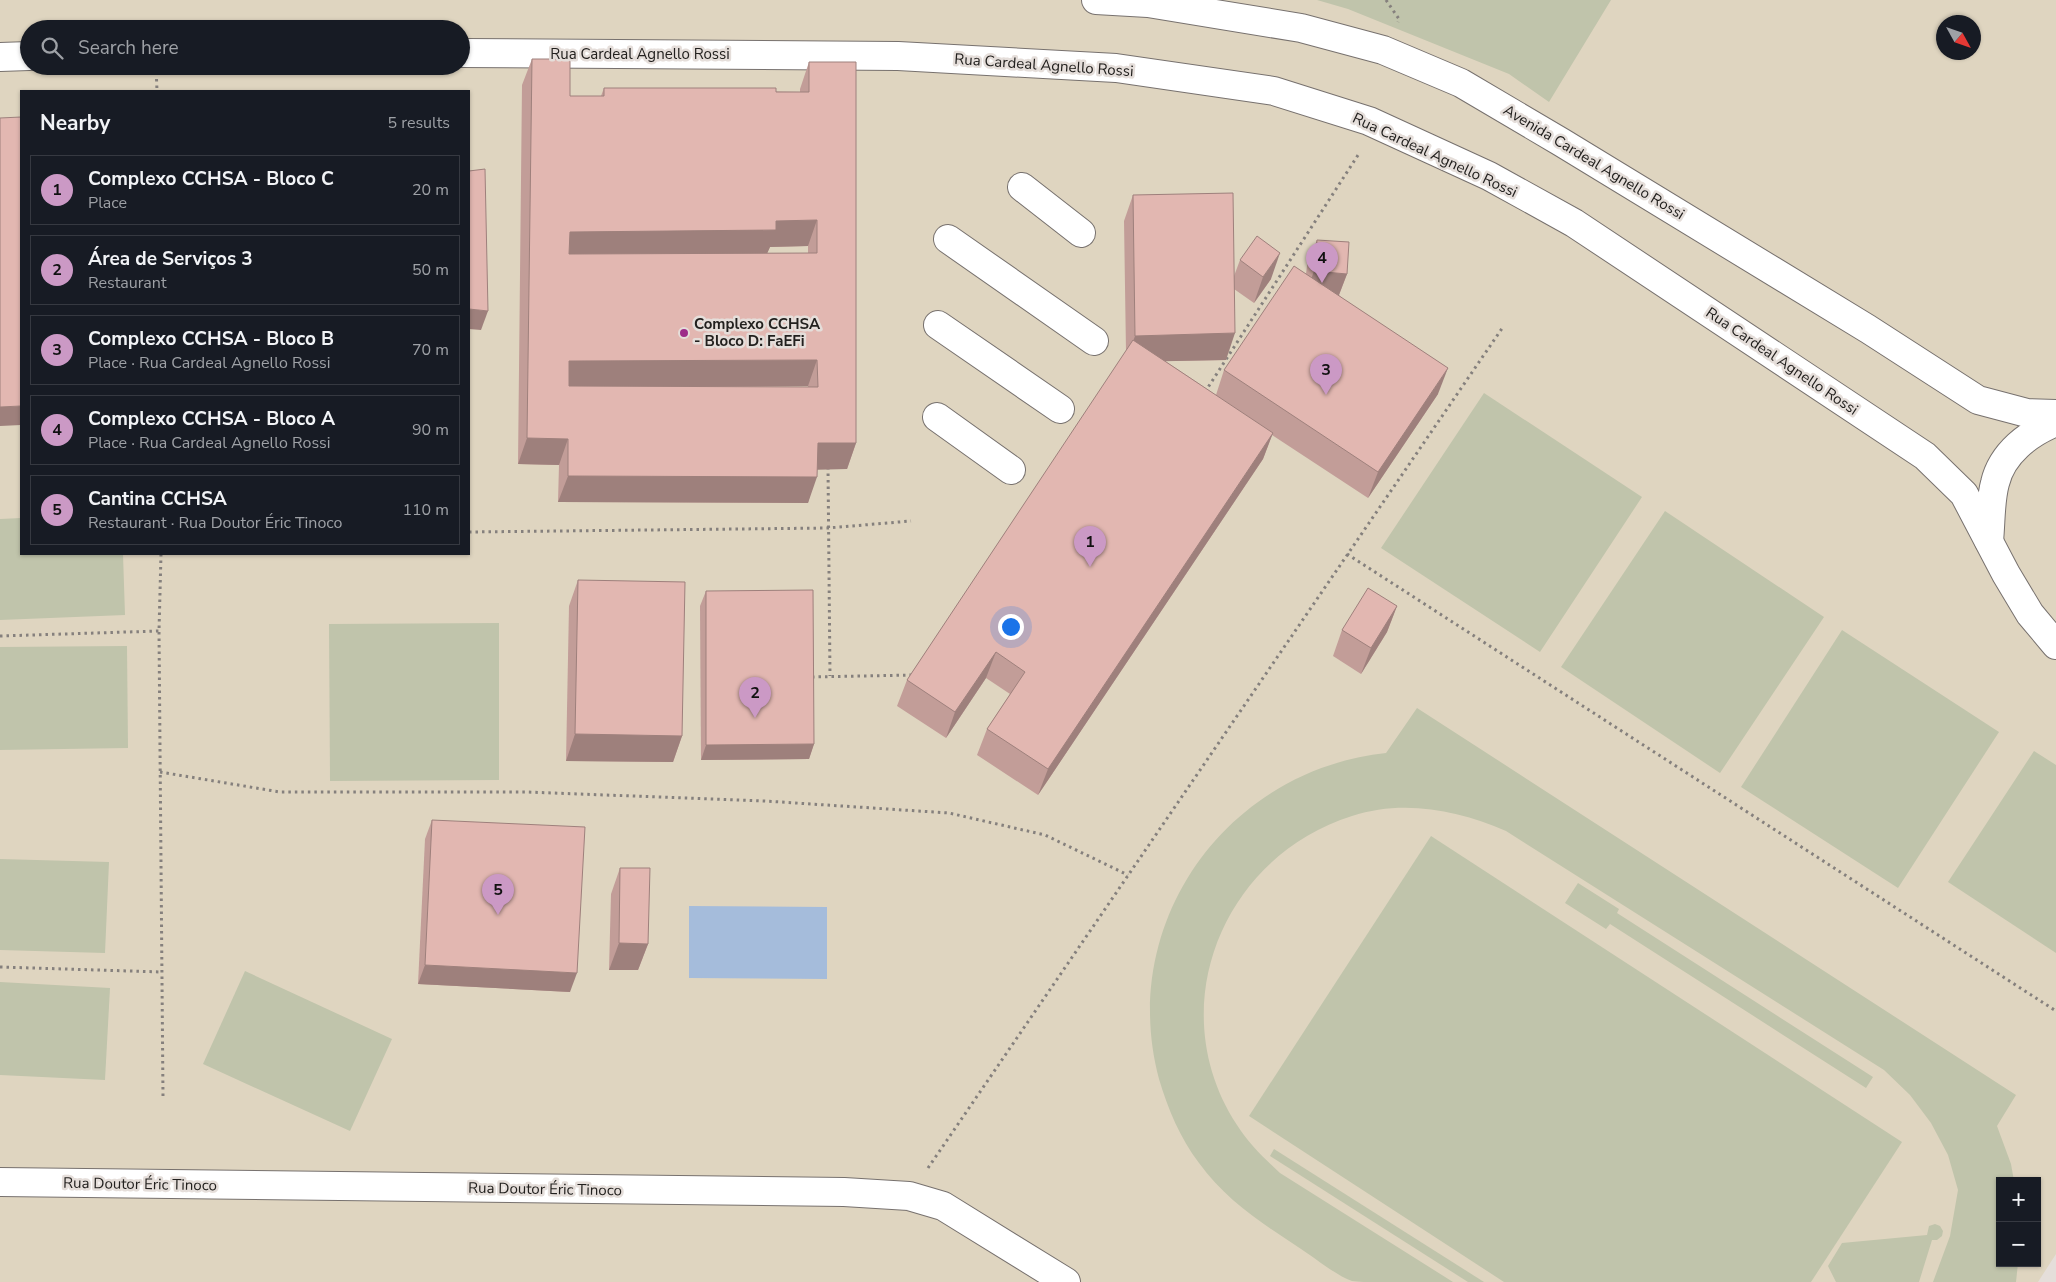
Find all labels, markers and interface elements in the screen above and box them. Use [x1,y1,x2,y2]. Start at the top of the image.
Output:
north arrow [1936,15,1981,60]
search box [20,20,470,75]
icon: search [38,34,66,62]
text: Search here [78,35,179,61]
street label: Rua Cardeal Agnello Rossi [550,44,730,64]
street label: Rua Cardeal Agnello Rossi [954,49,1134,81]
street label: Avenida Cardeal Agnello Rossi [1500,100,1688,224]
street label: Rua Cardeal Agnello Rossi [1349,108,1521,202]
text: Nearby [40,109,110,137]
text: 5 results [388,112,450,134]
text: Complexo CCHSA - Bloco C [88,166,334,192]
text: 1 [52,179,62,201]
text: 20 m [412,179,449,201]
text: Place [88,192,127,214]
pin: 4 [1306,242,1338,283]
text: Área de Serviços 3 [88,246,253,272]
text: 2 [52,259,62,281]
text: 50 m [412,259,449,281]
text: Restaurant [88,272,167,294]
street label: Rua Cardeal Agnello Rossi [1702,303,1862,419]
place label: Complexo CCHSA - Bloco D: FaEFi [694,314,821,351]
text: Complexo CCHSA - Bloco B [88,326,334,352]
marker: Complexo CCHSA - Bloco D: FaEFi [678,327,690,339]
text: 3 [52,339,62,361]
text: 70 m [412,339,449,361]
text: Place · Rua Cardeal Agnello Rossi [88,352,331,374]
pin: 3 [1310,354,1342,395]
text: Complexo CCHSA - Bloco A [88,406,335,432]
text: 4 [52,419,62,441]
text: 90 m [412,419,449,441]
text: Place · Rua Cardeal Agnello Rossi [88,432,331,454]
text: Cantina CCHSA [88,486,227,512]
text: 5 [52,499,62,521]
text: 110 m [402,499,449,521]
text: Restaurant · Rua Doutor Éric Tinoco [88,512,342,534]
pin: 1 [1074,526,1106,567]
your location [998,614,1024,640]
pin: 2 [739,677,771,718]
pin: 5 [482,874,514,915]
street label: Rua Doutor Éric Tinoco [63,1173,217,1195]
map controls [1996,1177,2041,1267]
button: + [1996,1177,2041,1222]
street label: Rua Doutor Éric Tinoco [468,1178,622,1200]
button: − [1996,1222,2041,1267]

